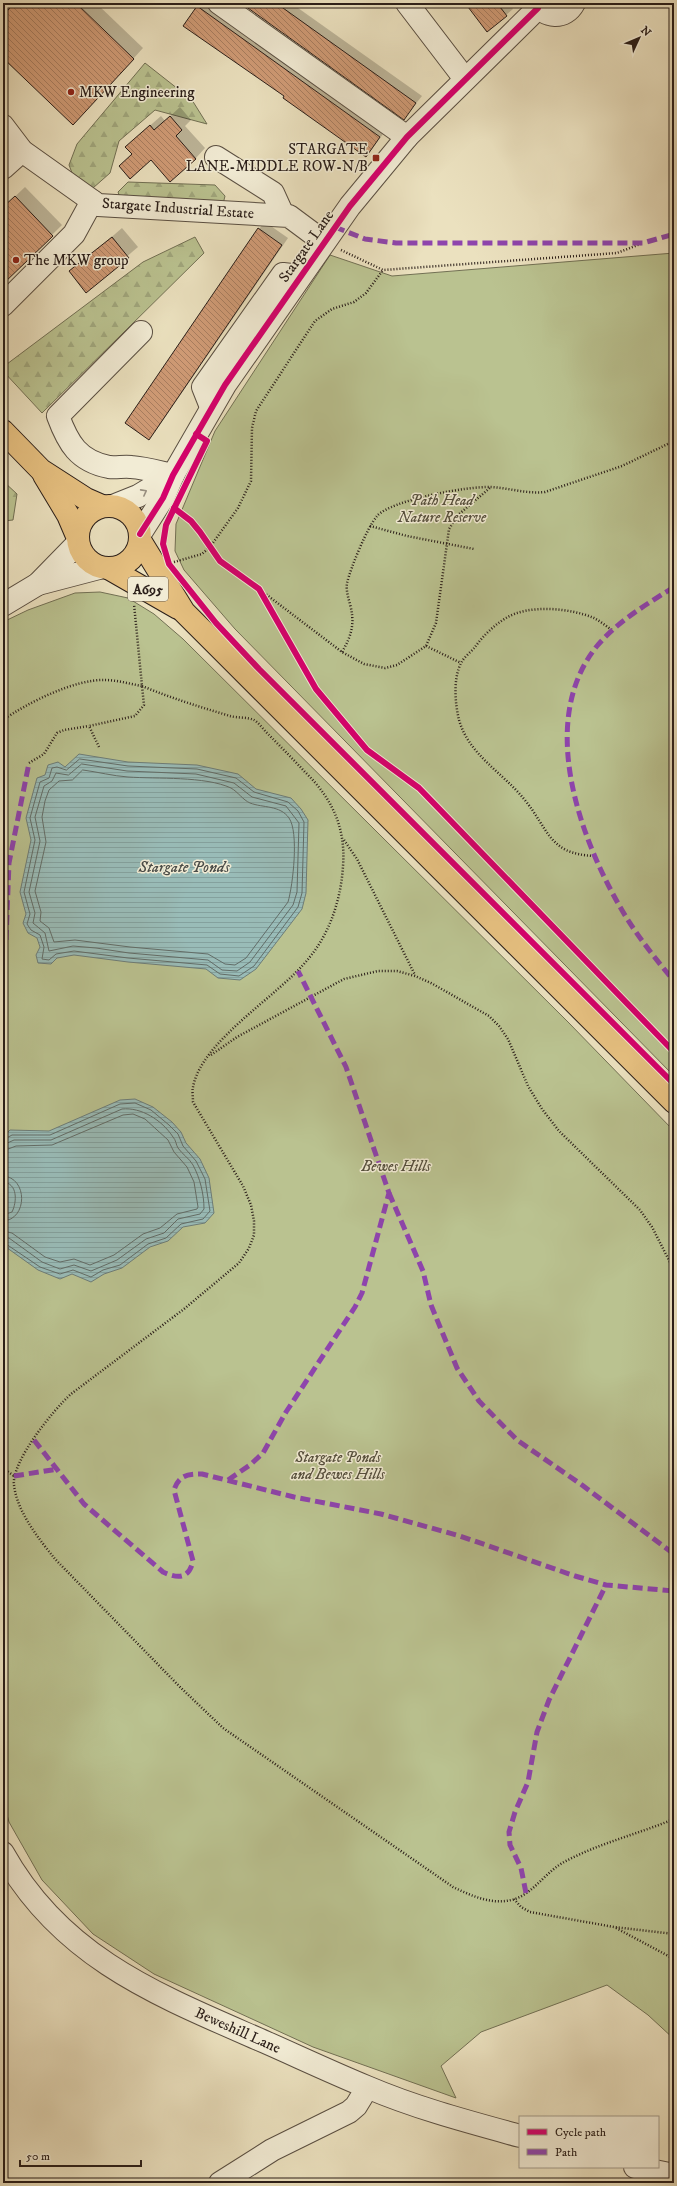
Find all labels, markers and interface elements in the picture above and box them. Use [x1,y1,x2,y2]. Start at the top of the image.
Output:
north arrow [619,18,659,58]
text: N [637,24,654,40]
place label: MKW Engineering [79,83,195,102]
marker: MKW Engineering [66,87,76,97]
place label: STARGATE LANE-MIDDLE ROW-N/B [186,140,368,176]
marker: STARGATE LANE-MIDDLE ROW-N/B [371,153,381,163]
street label: Stargate Industrial Estate [101,194,255,223]
street label: Stargate Lane [275,207,338,286]
place label: The MKW group [24,251,129,270]
marker: The MKW group [11,255,21,265]
one-way arrow [140,490,147,497]
park label: Path Head Nature Reserve [397,491,487,527]
road number: A695 [128,577,168,601]
water label: Stargate Ponds [137,857,231,877]
park label: Bewes Hills [360,1157,431,1176]
park label: Stargate Ponds and Bewes Hills [290,1448,385,1484]
street label: Beweshill Lane [192,2003,284,2058]
legend [519,2116,659,2168]
text: Cycle path [555,2125,607,2140]
scale bar [20,2142,141,2168]
text: Path [555,2145,578,2160]
text: 50 m [26,2149,50,2164]

